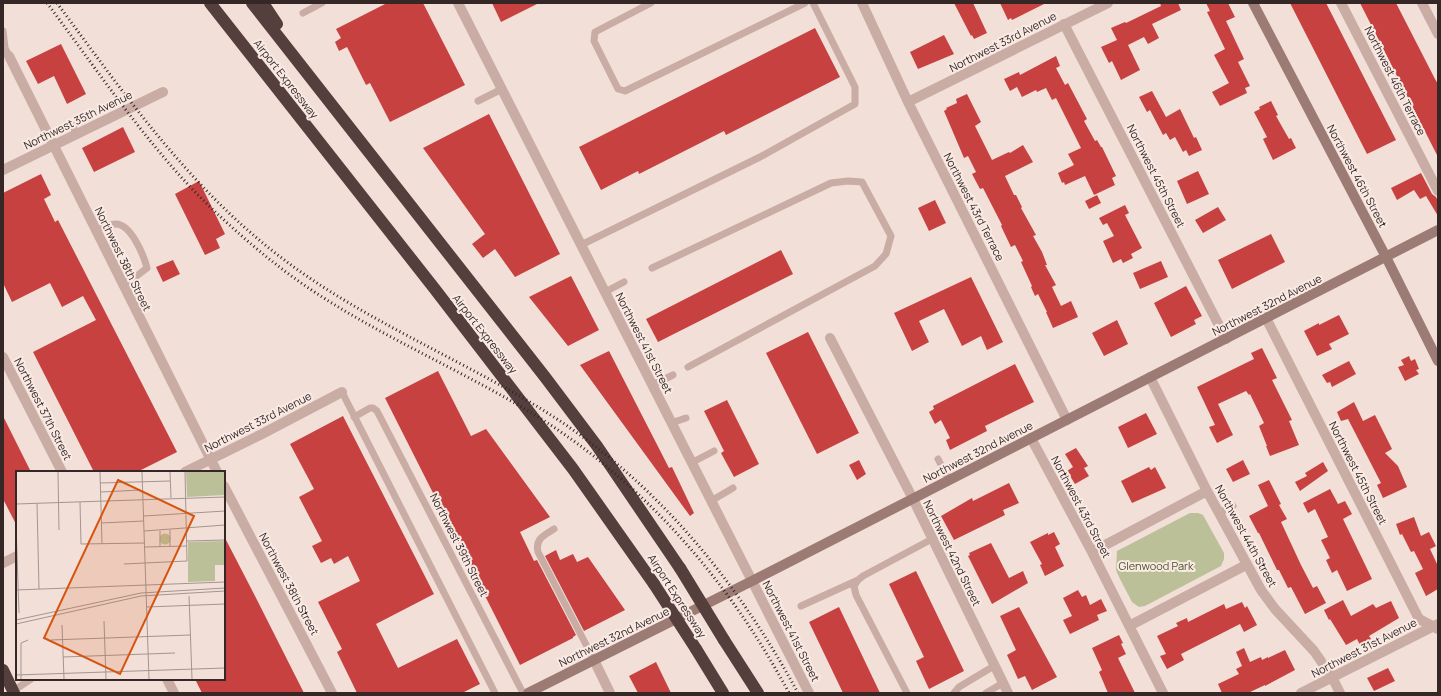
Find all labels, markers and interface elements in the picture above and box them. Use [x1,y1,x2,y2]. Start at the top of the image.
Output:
street label: Northwest 33rd Avenue [947,8,1059,75]
street label: Northwest 46th Terrace [1361,24,1430,138]
street label: Airport Expressway [251,36,322,122]
street label: Northwest 35th Avenue [21,86,135,152]
street label: Northwest 45th Street [1124,121,1189,230]
street label: Northwest 46th Street [1324,122,1391,230]
street label: Northwest 43rd Terrace [941,150,1008,264]
street label: Northwest 38th Street [92,204,155,313]
street label: Northwest 32nd Avenue [1209,270,1325,339]
street label: Northwest 41st Street [612,290,676,396]
street label: Airport Expressway [450,291,521,377]
street label: Northwest 37th Street [11,355,76,463]
street label: Northwest 33rd Avenue [202,388,314,455]
street label: Northwest 32nd Avenue [920,417,1036,486]
street label: Northwest 45th Street [1326,418,1391,527]
street label: Northwest 43rd Street [1048,453,1115,560]
inset map [16,471,225,680]
street label: Northwest 44th Street [1212,482,1281,589]
street label: Northwest 39th Street [427,490,492,599]
street label: Northwest 42nd Street [920,497,985,608]
street label: Northwest 38th Street [256,530,323,638]
street label: Airport Expressway [645,551,710,641]
park label: Glenwood Park [1119,558,1194,573]
street label: Northwest 41st Street [759,578,823,684]
street label: Northwest 32nd Avenue [556,603,672,670]
street label: Northwest 31st Avenue [1309,614,1420,681]

